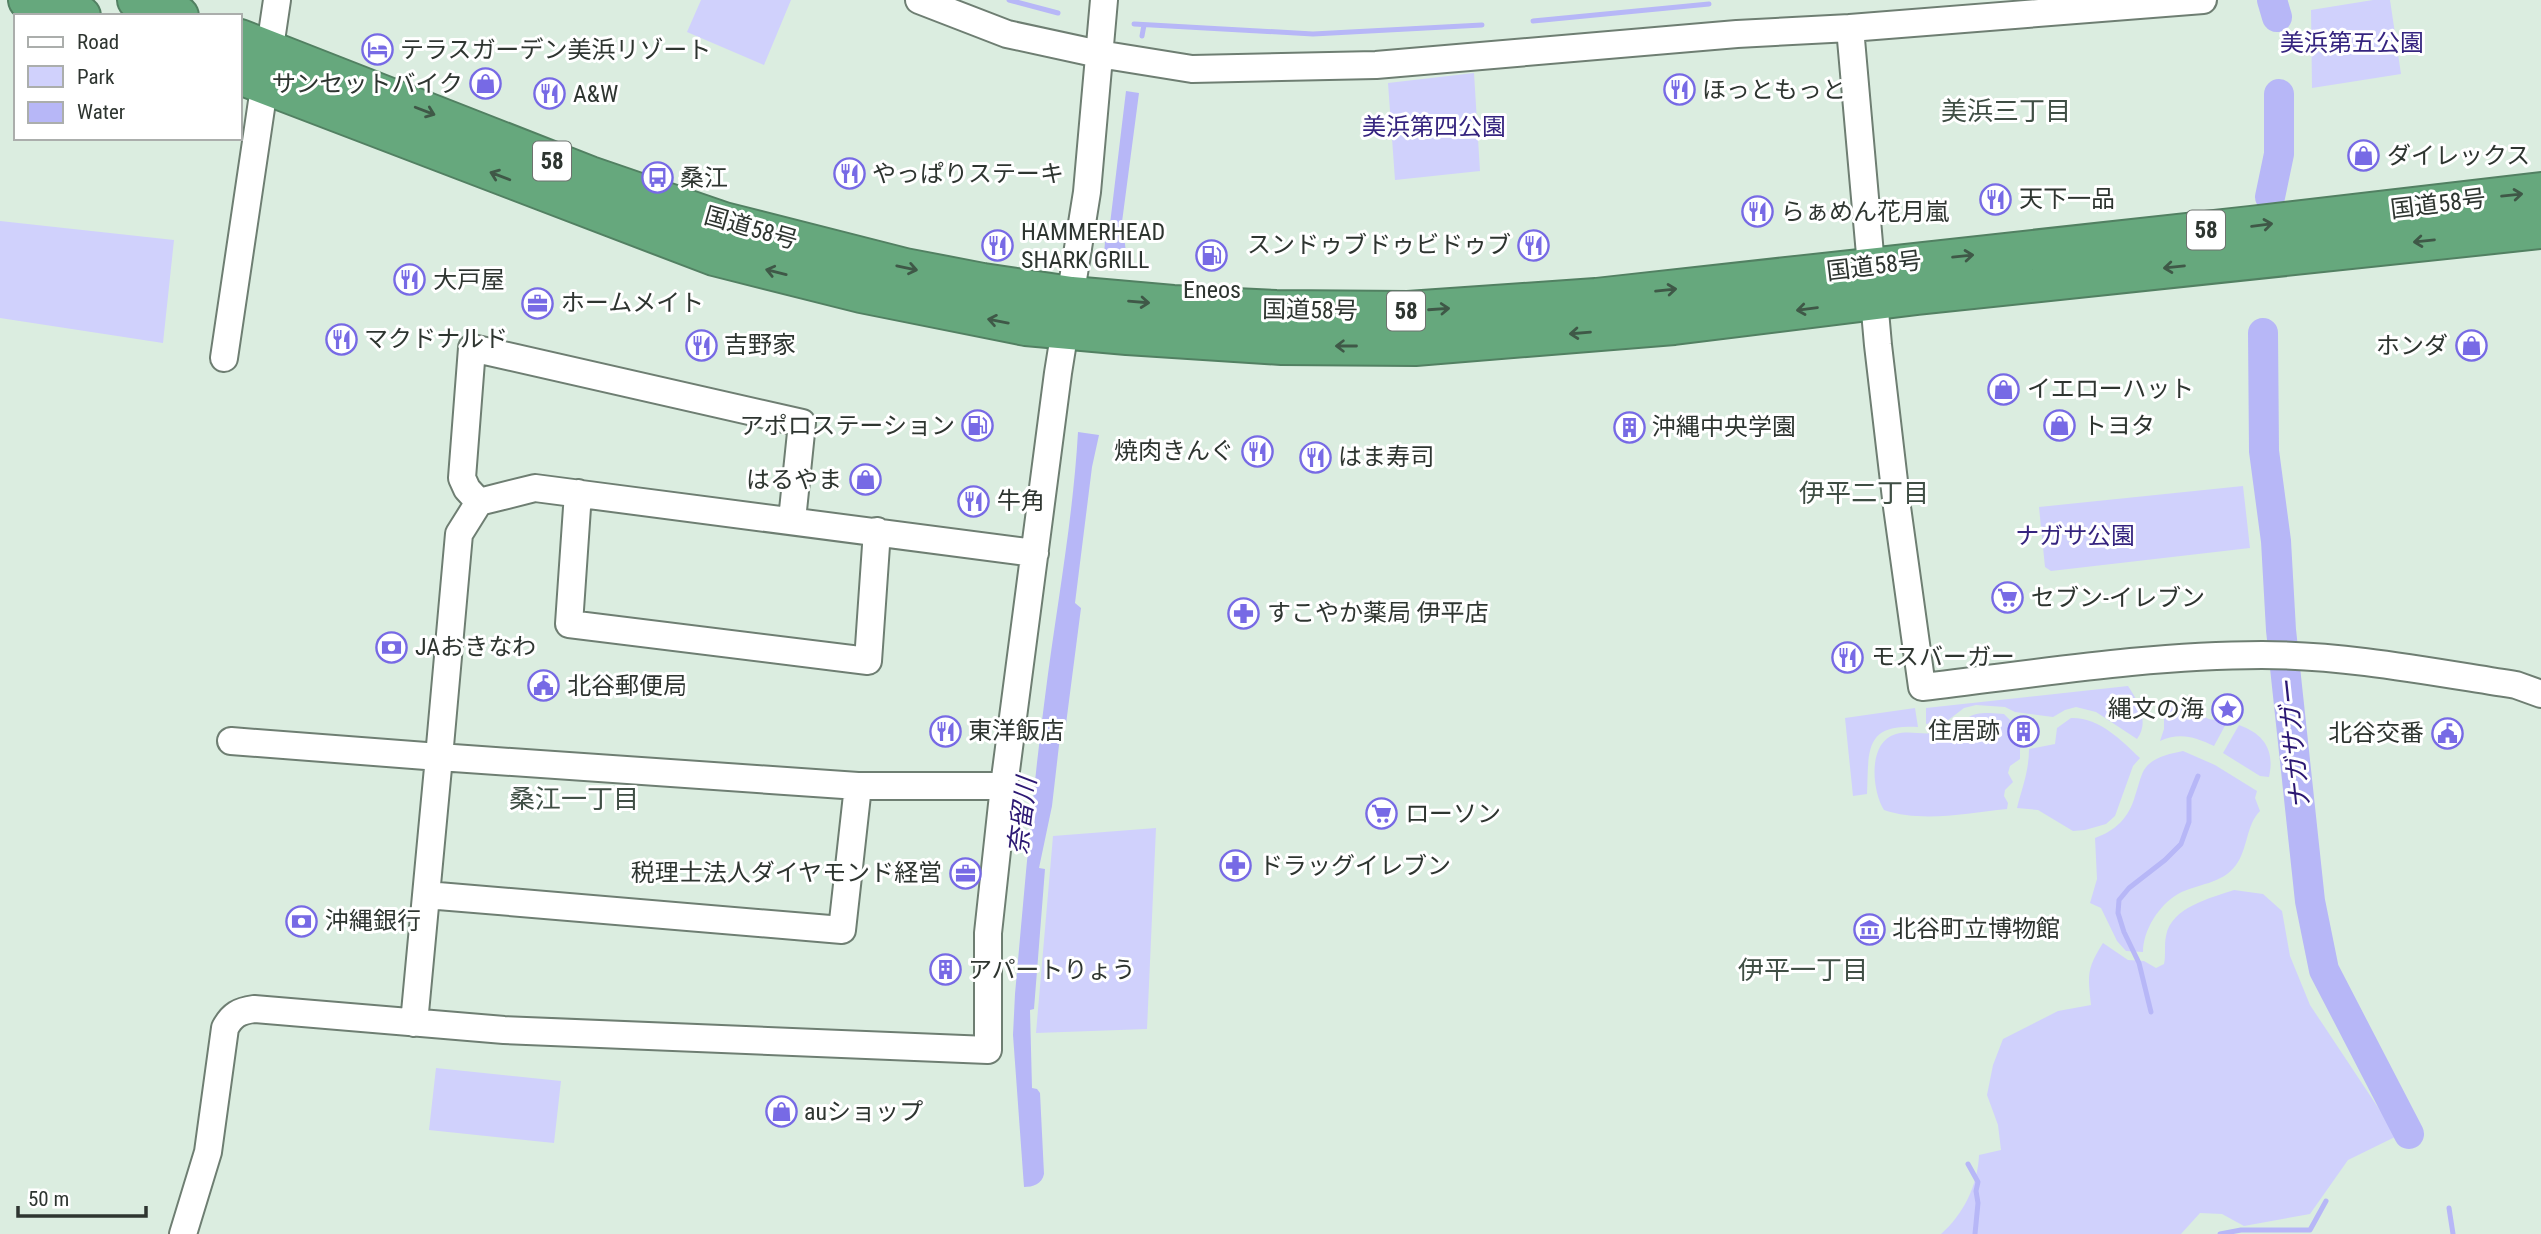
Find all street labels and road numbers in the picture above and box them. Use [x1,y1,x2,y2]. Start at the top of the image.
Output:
road number: 58 [533,142,571,180]
street label: 国道58号 [2389,184,2487,224]
street label: 国道58号 [701,201,801,255]
road number: 58 [2187,210,2225,249]
street label: 国道58号 [1825,246,1923,286]
road number: 58 [1387,292,1425,330]
street label: 国道58号 [1262,295,1358,325]

